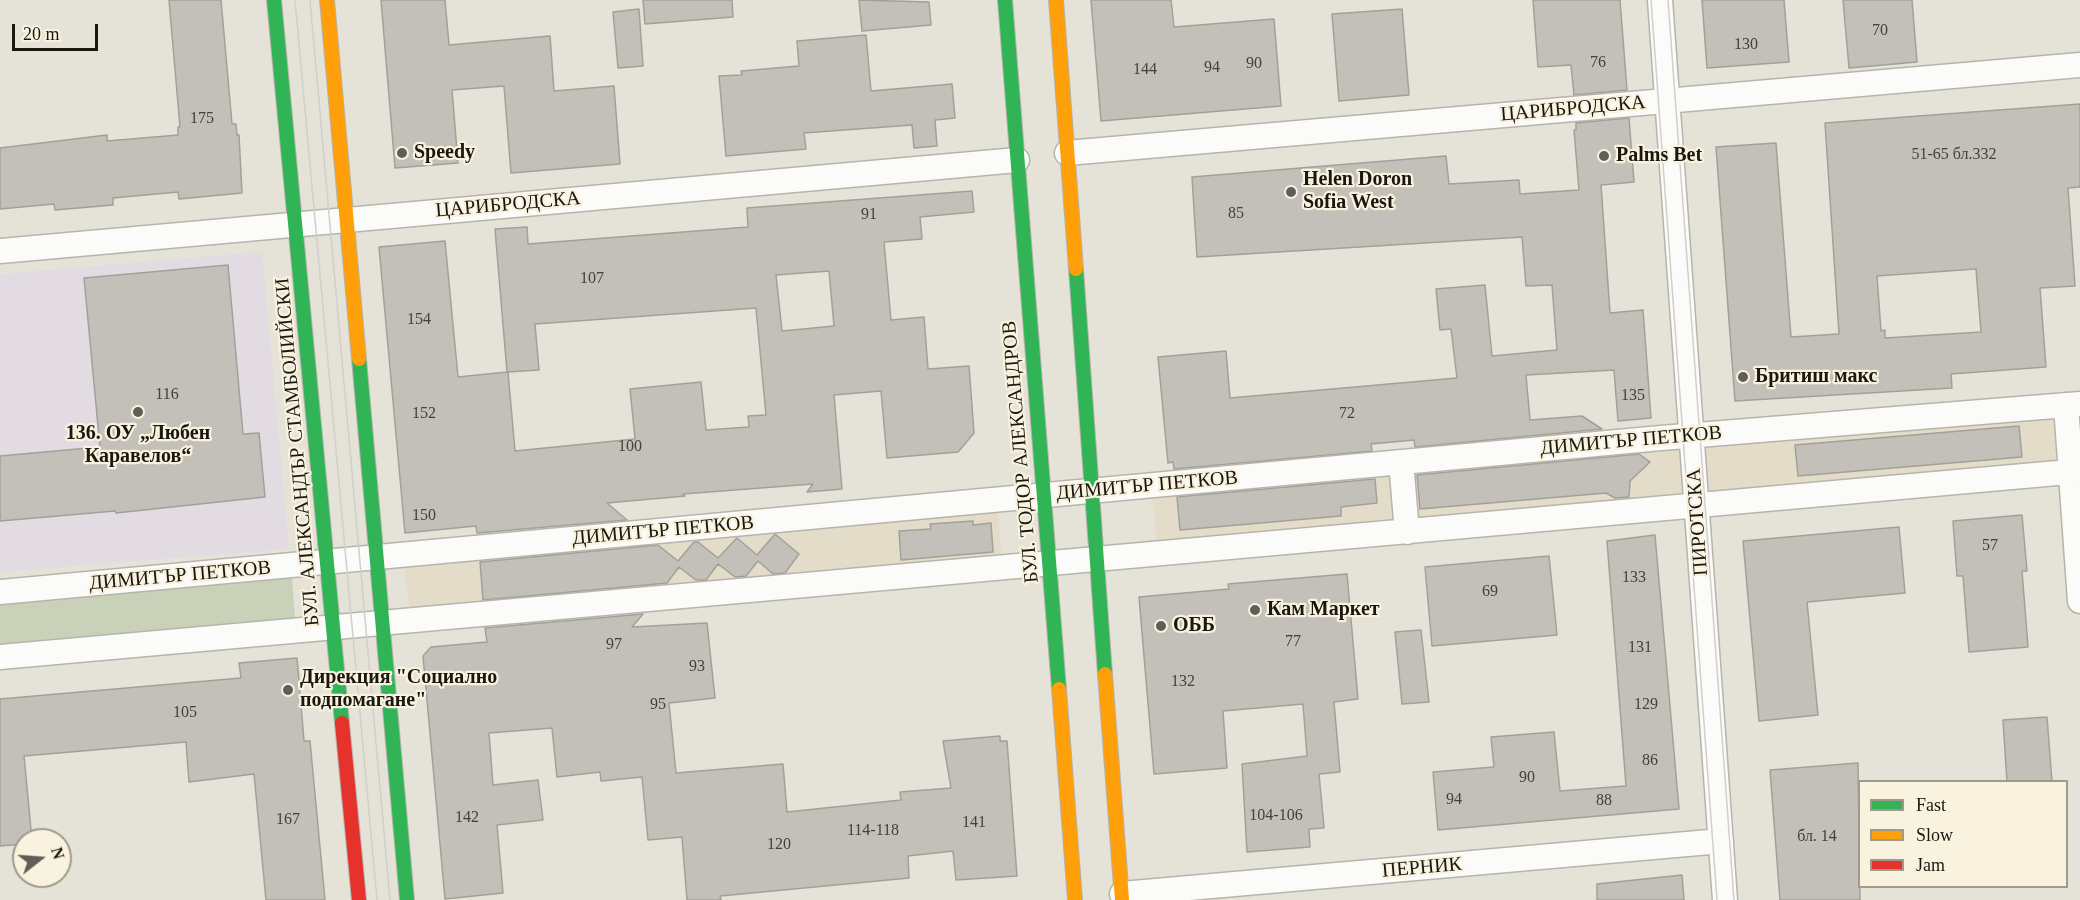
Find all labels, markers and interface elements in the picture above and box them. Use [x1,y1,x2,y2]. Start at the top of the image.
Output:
scale bar [15,12,100,50]
house number: 70 [1872,21,1888,41]
text: 20 m [23,24,60,44]
house number: 130 [1734,35,1758,55]
house number: 76 [1590,53,1606,73]
house number: 90 [1246,54,1262,74]
house number: 94 [1204,58,1220,78]
house number: 144 [1133,60,1157,80]
street label: ЦАРИБРОДСКА [1499,91,1647,127]
house number: 175 [190,109,214,129]
place label: Speedy [414,141,475,165]
place label: Palms Bet [1616,144,1702,168]
house number: 51-65 бл.332 [1911,145,1997,165]
marker: Speedy [395,146,409,160]
marker: Palms Bet [1597,149,1611,163]
place label: Helen Doron Sofia West [1303,168,1412,215]
marker: Helen Doron Sofia West [1284,185,1298,199]
street label: ЦАРИБРОДСКА [434,187,582,223]
house number: 85 [1228,204,1244,224]
house number: 91 [861,205,877,225]
house number: 107 [580,269,604,289]
street label: БУЛ. АЛЕКСАНДЪР СТАМБОЛИЙСКИ [271,277,325,627]
house number: 154 [407,310,431,330]
street label: БУЛ. ТОДОР АЛЕКСАНДРОВ [998,320,1044,584]
place label: Бритиш макс [1755,365,1877,389]
marker: Бритиш макс [1736,370,1750,384]
house number: 116 [155,385,179,405]
house number: 135 [1621,386,1645,406]
house number: 152 [412,404,436,424]
house number: 72 [1339,404,1355,424]
marker: 136. ОУ „Любен Каравелов“ [131,405,145,419]
street label: ДИМИТЪР ПЕТКОВ [1539,421,1723,461]
place label: 136. ОУ „Любен Каравелов“ [66,422,210,469]
house number: 100 [618,437,642,457]
street label: ДИМИТЪР ПЕТКОВ [1055,466,1239,506]
street label: ПИРОТСКА [1682,467,1714,577]
house number: 150 [412,506,436,526]
street label: ДИМИТЪР ПЕТКОВ [571,511,755,551]
house number: 57 [1982,536,1998,556]
street label: ДИМИТЪР ПЕТКОВ [88,556,272,596]
house number: 133 [1622,568,1646,588]
house number: 69 [1482,582,1498,602]
place label: Кам Маркет [1267,598,1380,622]
marker: Кам Маркет [1248,603,1262,617]
place label: ОББ [1173,614,1215,638]
marker: ОББ [1154,619,1168,633]
house number: 77 [1285,632,1301,652]
house number: 97 [606,635,622,655]
house number: 131 [1628,638,1652,658]
house number: 93 [689,657,705,677]
place label: Дирекция "Социално подпомагане" [300,666,497,713]
house number: 132 [1171,672,1195,692]
marker: Дирекция "Социално подпомагане" [281,683,295,697]
house number: 95 [650,695,666,715]
house number: 129 [1634,695,1658,715]
house number: 105 [173,703,197,723]
house number: 86 [1642,751,1658,771]
house number: 90 [1519,768,1535,788]
legend [1858,780,2068,888]
house number: 94 [1446,790,1462,810]
house number: 88 [1596,791,1612,811]
text: Fast [1916,795,1946,815]
house number: 104-106 [1249,806,1303,826]
house number: 142 [455,808,479,828]
house number: 167 [276,810,300,830]
house number: 141 [962,813,986,833]
house number: 114-118 [847,821,899,841]
text: Slow [1916,825,1953,845]
house number: бл. 14 [1797,827,1837,847]
north arrow [12,828,72,888]
house number: 120 [767,835,791,855]
text: N [48,845,68,861]
street label: ПЕРНИК [1381,853,1463,883]
text: Jam [1916,855,1945,875]

